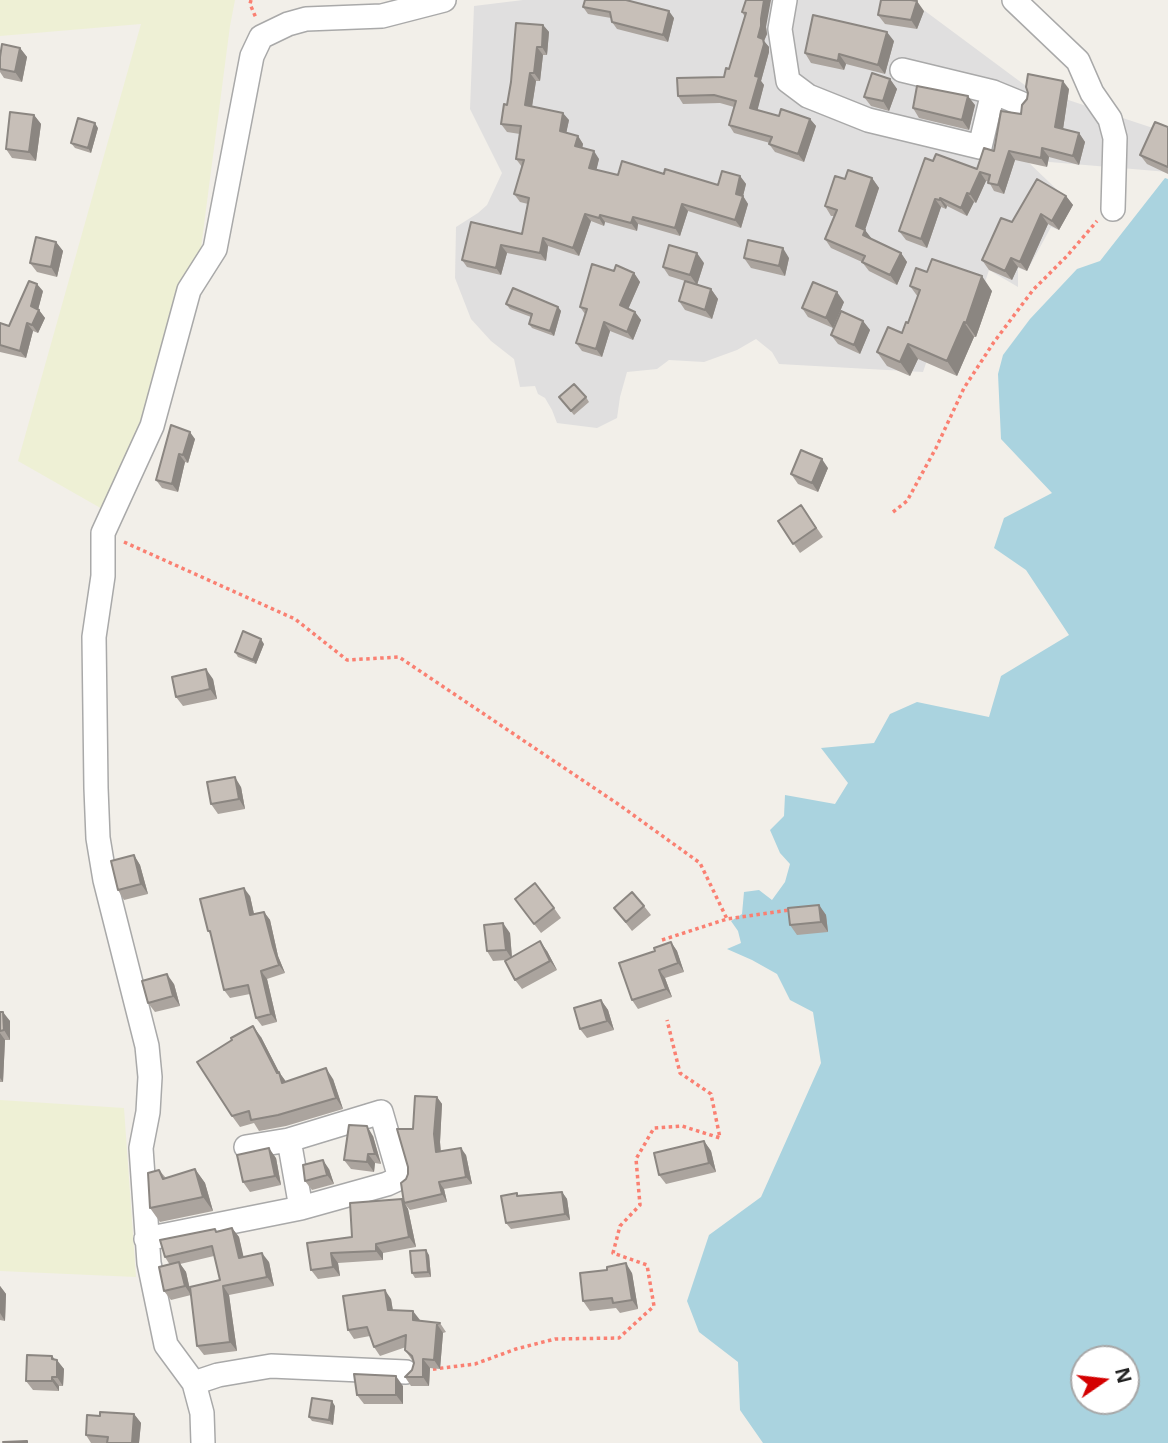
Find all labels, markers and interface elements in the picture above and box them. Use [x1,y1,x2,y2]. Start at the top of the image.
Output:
north arrow [1070,1345,1140,1415]
text: N [1109,1365,1138,1386]

